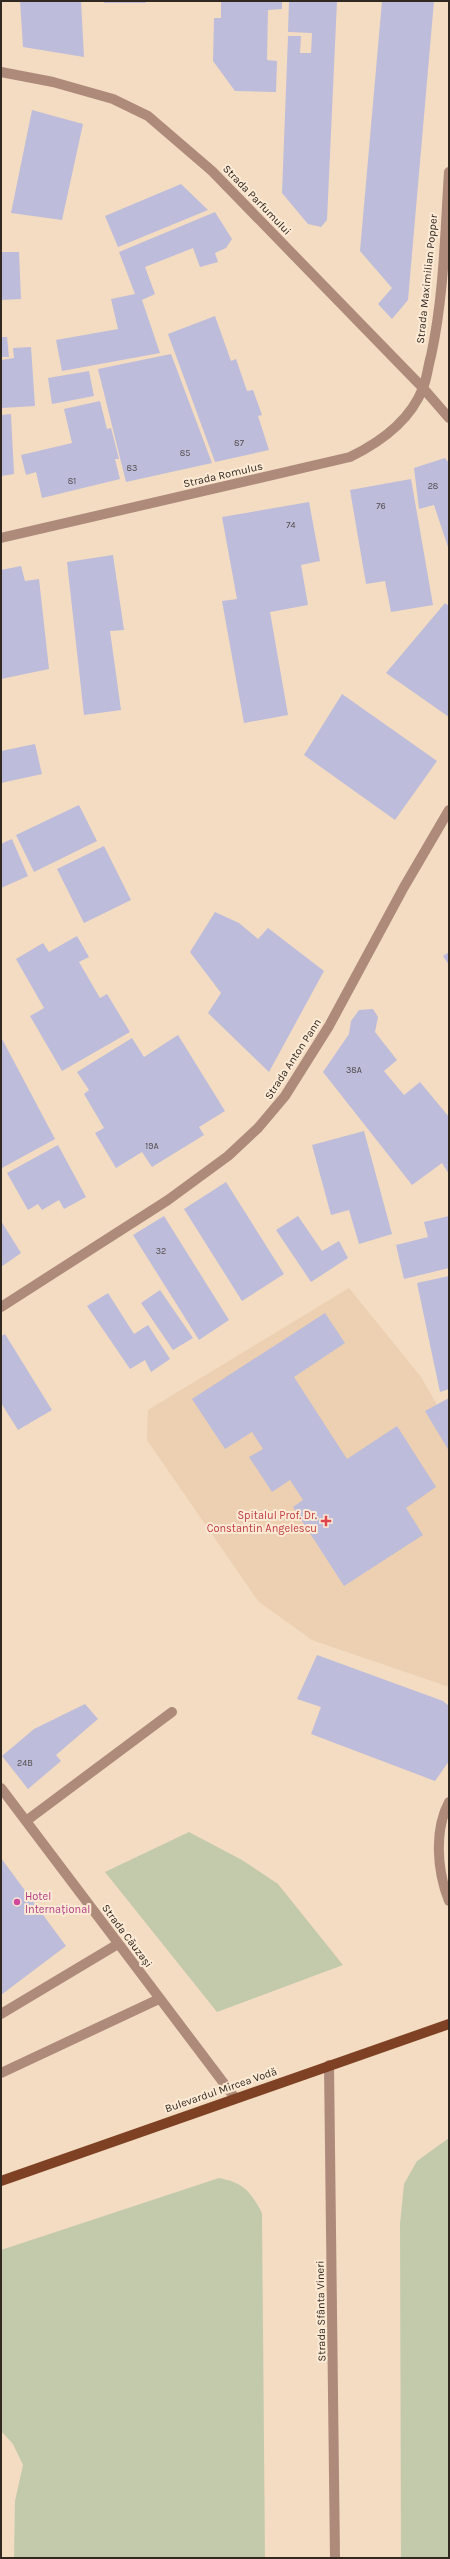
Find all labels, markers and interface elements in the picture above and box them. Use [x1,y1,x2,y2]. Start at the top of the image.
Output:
street label: Strada Parfumului [220,162,294,238]
street label: Strada Maximilian Popper [414,214,440,344]
house number: 87 [234,438,245,448]
house number: 85 [180,448,190,458]
street label: Strada Romulus [182,459,264,490]
house number: 83 [127,463,137,473]
house number: 81 [68,476,76,486]
house number: 28 [428,481,439,491]
house number: 76 [376,501,386,511]
house number: 74 [286,520,296,530]
street label: Strada Anton Pann [262,1016,324,1102]
house number: 38A [346,1065,362,1075]
house number: 19A [145,1141,159,1151]
house number: 32 [156,1246,166,1256]
place label: Spitalul Prof. Dr. Constantin Angelescu [207,1509,317,1535]
marker: Spitalul Prof. Dr. Constantin Angelescu [320,1515,332,1527]
house number: 24B [17,1758,33,1768]
place label: Hotel Internațional [25,1890,90,1916]
marker: Hotel Internațional [12,1897,22,1907]
street label: Strada Căuzași [99,1902,155,1970]
street label: Bulevardul Mircea Vodă [163,2065,279,2115]
street label: Strada Sfânta Vineri [314,2260,328,2362]

